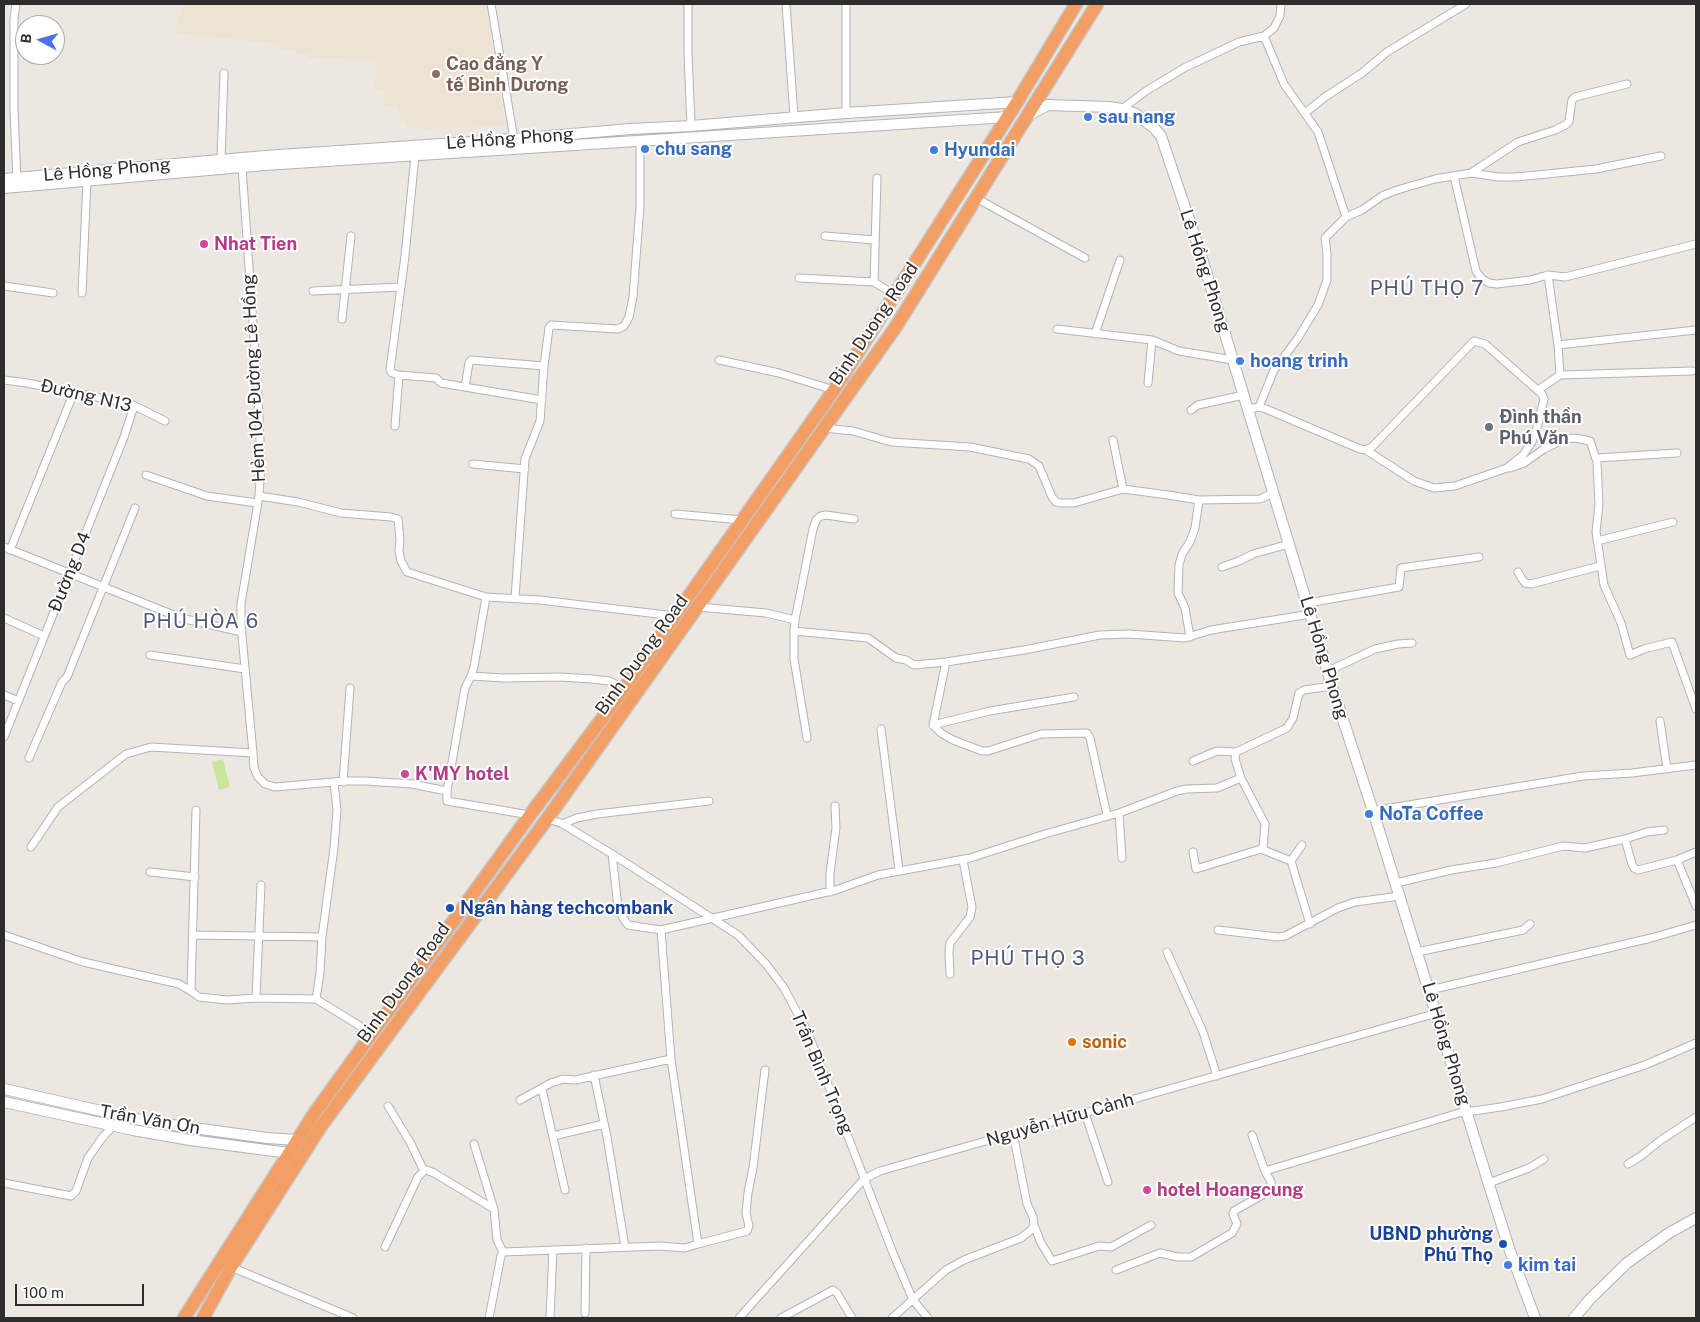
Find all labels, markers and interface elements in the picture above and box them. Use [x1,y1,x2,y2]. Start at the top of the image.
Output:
north arrow [15,15,65,65]
text: B [18,33,35,44]
place label: Cao đẳng Y tế Bình Dương [446,53,569,96]
marker: Cao đẳng Y tế Bình Dương [430,68,442,80]
place label: sau nang [1098,106,1175,128]
marker: sau nang [1082,111,1094,123]
street label: Lê Hồng Phong [445,124,575,154]
place label: chu sang [655,138,732,160]
place label: Hyundai [944,139,1015,161]
marker: chu sang [639,143,651,155]
marker: Hyundai [928,144,940,156]
street label: Lê Hồng Phong [42,154,172,186]
street label: Lê Hồng Phong [1175,207,1235,335]
place label: Nhat Tien [214,233,297,255]
marker: Nhat Tien [198,238,210,250]
street label: Binh Duong Road [825,258,923,390]
street label: Hẻm 104 Đường Lê Hồng [238,273,270,483]
district label: PHÚ THỌ 7 [1369,277,1485,301]
place label: hoang trinh [1250,350,1348,372]
marker: hoang trinh [1234,355,1246,367]
street label: Đường N13 [38,375,134,417]
place label: Đình thần Phú Văn [1499,406,1582,448]
marker: Đình thần Phú Văn [1483,421,1495,433]
street label: Đường D4 [44,529,96,615]
street label: Binh Duong Road [591,591,693,719]
street label: Lê Hồng Phong [1295,594,1353,722]
district label: PHÚ HÒA 6 [142,610,260,634]
place label: K'MY hotel [415,763,509,785]
marker: K'MY hotel [399,768,411,780]
place label: NoTa Coffee [1379,803,1484,825]
marker: NoTa Coffee [1363,808,1375,820]
place label: Ngân hàng techcombank [460,897,673,919]
marker: Ngân hàng techcombank [444,902,456,914]
street label: Binh Duong Road [353,919,455,1047]
district label: PHÚ THỌ 3 [969,947,1087,971]
street label: Lê Hồng Phong [1417,980,1475,1108]
street label: Trần Bình Trọng [786,1008,858,1138]
place label: sonic [1082,1031,1127,1053]
marker: sonic [1066,1036,1078,1048]
street label: Nguyễn Hữu Cảnh [984,1089,1136,1151]
street label: Trần Văn Ơn [98,1101,202,1139]
place label: hotel Hoangcung [1157,1179,1304,1201]
marker: hotel Hoangcung [1141,1184,1153,1196]
place label: UBND phường Phú Thọ [1369,1223,1493,1266]
marker: UBND phường Phú Thọ [1497,1238,1509,1250]
place label: kim tai [1518,1254,1576,1276]
marker: kim tai [1502,1259,1514,1271]
scale bar [18,1274,146,1306]
text: 100 m [23,1284,64,1301]

